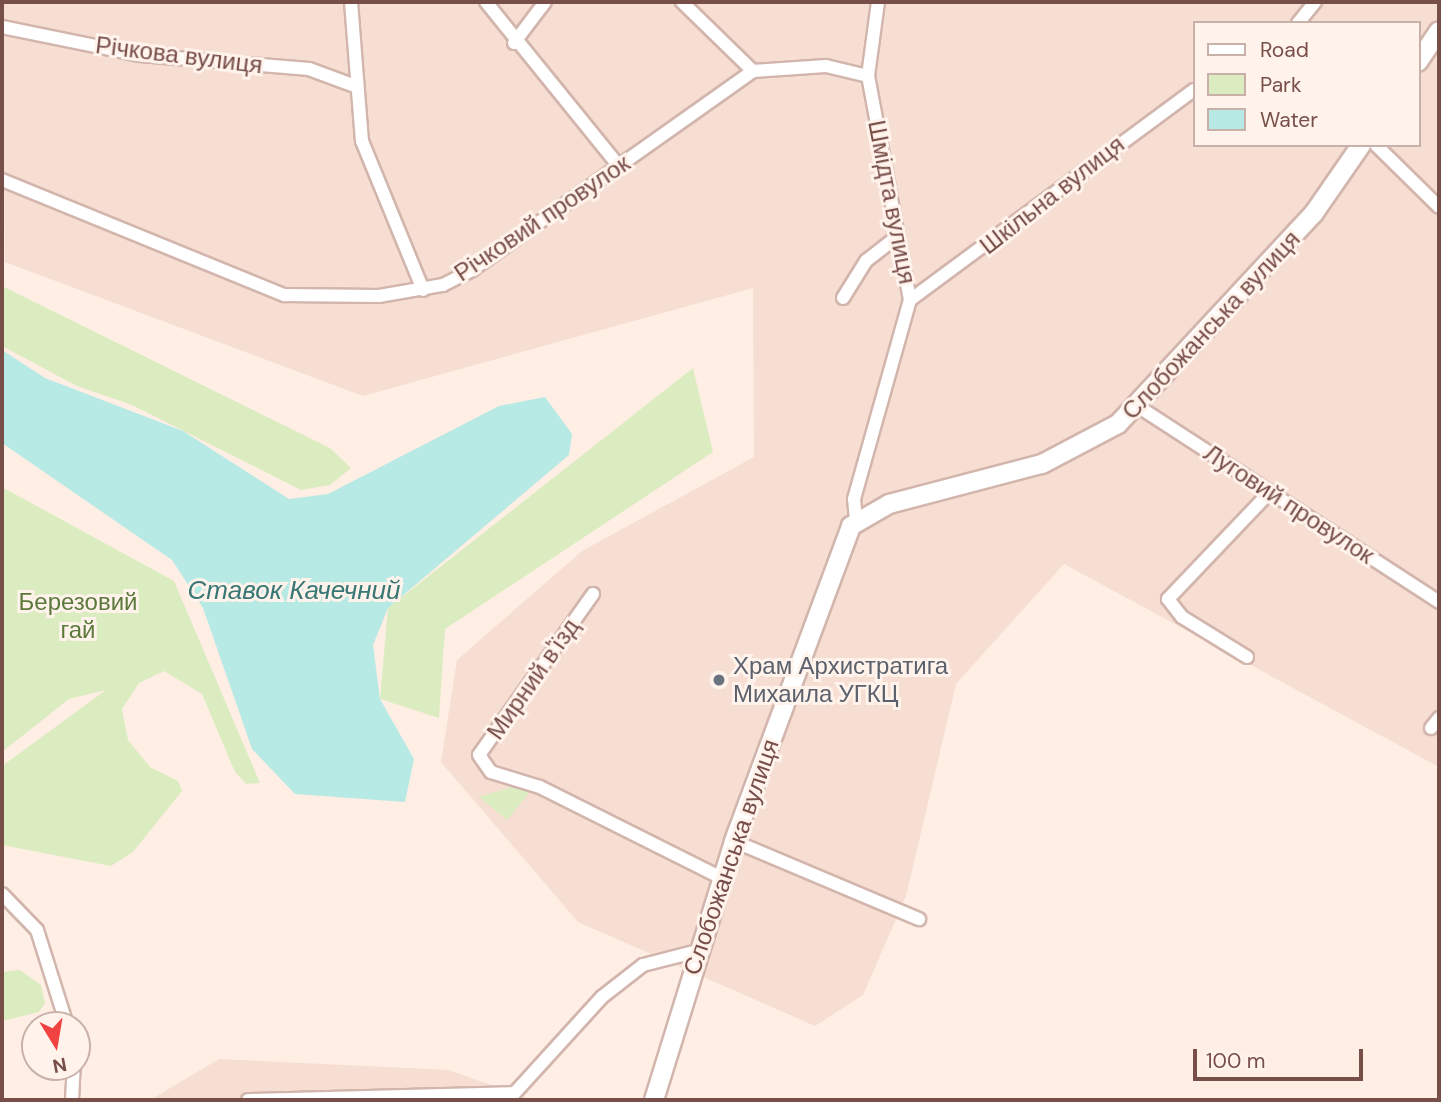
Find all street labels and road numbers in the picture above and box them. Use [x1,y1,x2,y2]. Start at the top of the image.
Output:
street label: Річкова вулиця [94,30,264,80]
street label: Шмідта вулиця [862,118,922,286]
street label: Шкільна вулиця [974,130,1130,260]
street label: Річковий провулок [449,149,635,287]
street label: Слобожанська вулиця [1116,225,1306,425]
street label: Луговий провулок [1199,438,1379,570]
street label: Мирний в'їзд [481,613,585,745]
street label: Слобожанська вулиця [677,735,785,979]

